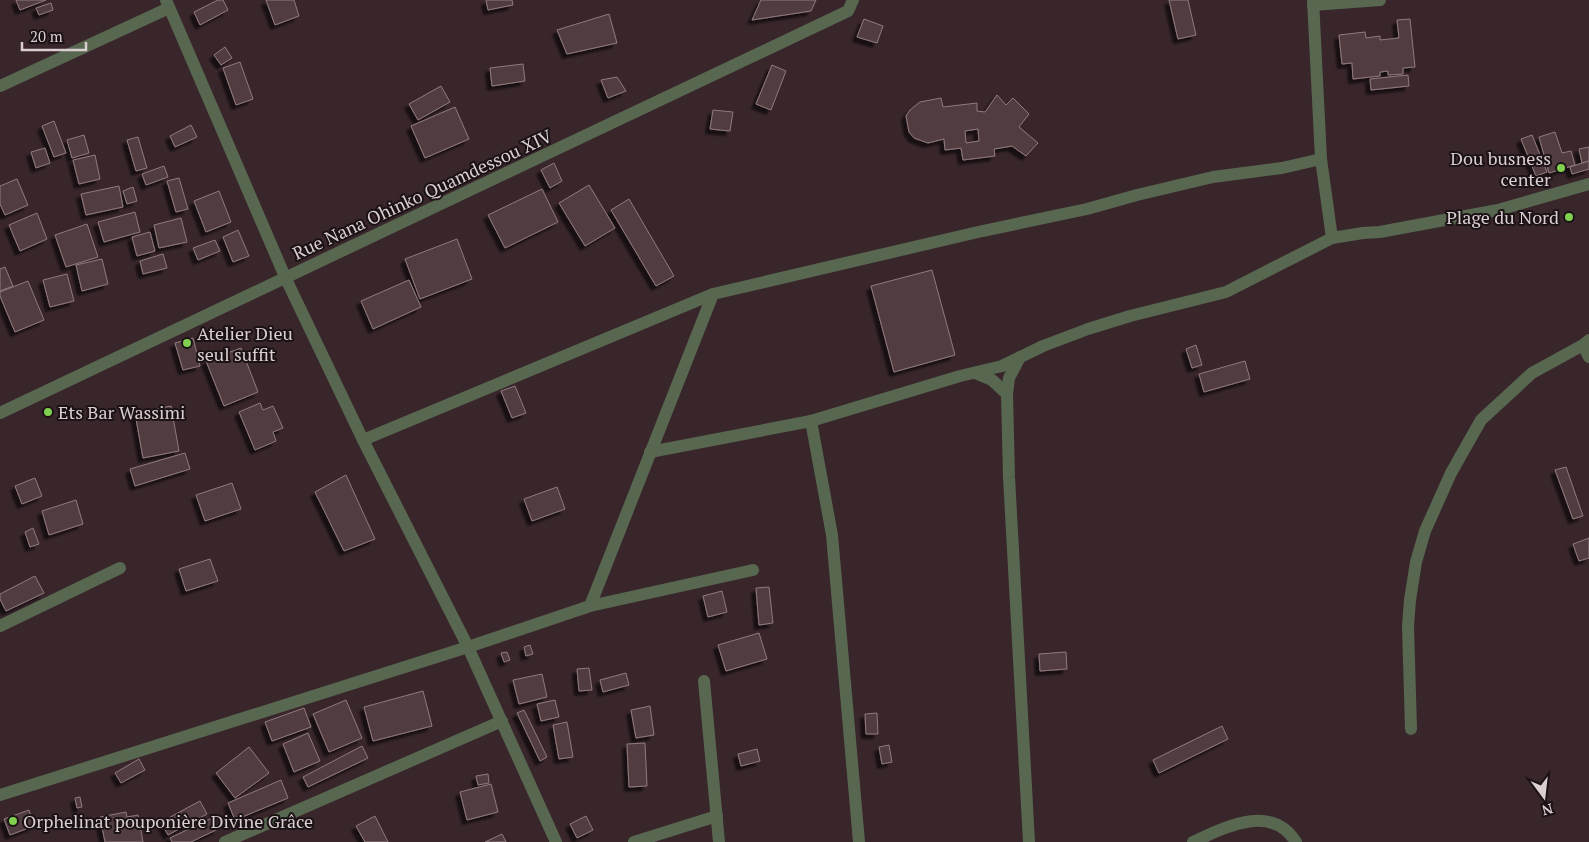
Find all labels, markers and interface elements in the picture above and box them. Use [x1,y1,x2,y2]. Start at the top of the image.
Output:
scale bar [22,20,86,52]
text: 20 m [30,26,63,46]
street label: Rue Nana Ohinko Quamdessou XIV [289,123,556,265]
place label: Dou busness center [1450,146,1551,191]
marker: Dou busness center [1555,162,1567,174]
place label: Plage du Nord [1446,205,1559,229]
marker: Plage du Nord [1563,211,1575,223]
place label: Atelier Dieu seul suffit [197,321,293,366]
marker: Atelier Dieu seul suffit [181,337,193,349]
place label: Ets Bar Wassimi [58,400,185,424]
marker: Ets Bar Wassimi [42,406,54,418]
north arrow [1519,772,1569,822]
text: N [1540,799,1555,821]
place label: Orphelinat pouponière Divine Grâce [23,809,313,833]
marker: Orphelinat pouponière Divine Grâce [7,815,19,827]

